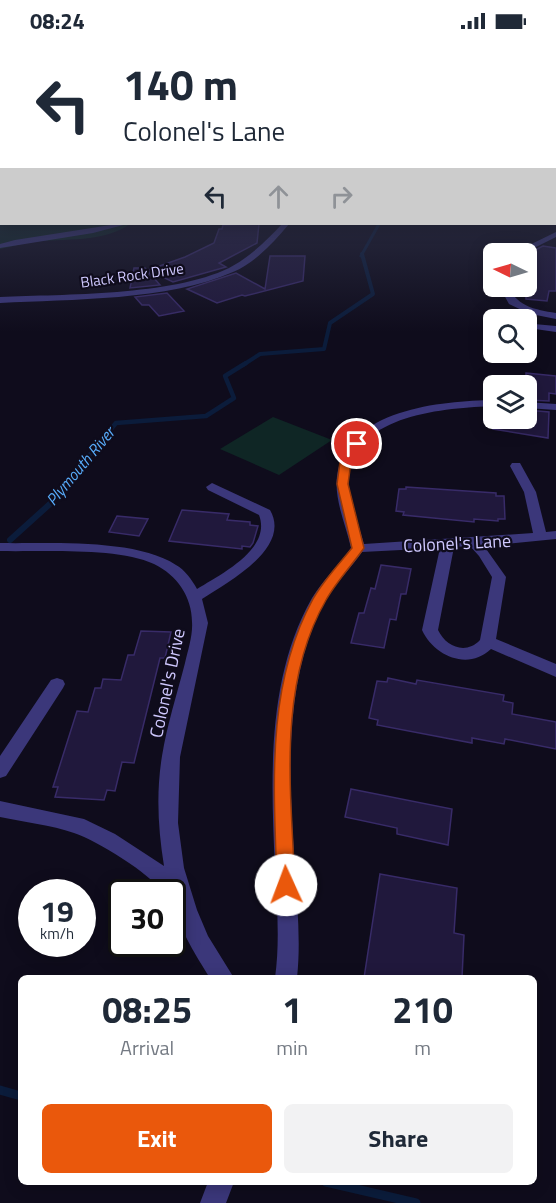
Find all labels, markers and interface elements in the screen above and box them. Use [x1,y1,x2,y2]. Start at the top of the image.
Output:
text: 08:24 [30,4,85,38]
text: 140 m [123,52,238,116]
icon: left [24,66,102,144]
text: Colonel's Lane [123,110,285,151]
icon: left [199,180,232,213]
icon: ahead [262,180,295,213]
icon: right [325,180,358,213]
north arrow [483,243,537,297]
map controls [483,243,537,429]
street label: Black Rock Drive [79,256,185,294]
button: search [483,309,537,363]
button: layers [483,375,537,429]
pin [331,418,382,469]
water label: Plymouth River [40,420,121,511]
icon: arrive [340,427,373,460]
street label: Colonel's Lane [402,527,512,559]
street label: Colonel's Drive [142,626,192,740]
position arrow [254,853,318,917]
speed limit sign: 30 [108,879,186,957]
text: 19 [40,888,74,934]
text: km/h [40,922,74,945]
text: 08:25 [102,982,192,1037]
text: 1 [282,982,302,1037]
text: 210 [392,982,453,1037]
text: Arrival [120,1032,174,1063]
text: min [276,1032,308,1063]
text: m [414,1032,431,1063]
button: Exit [42,1104,272,1173]
button: Share [284,1104,513,1173]

